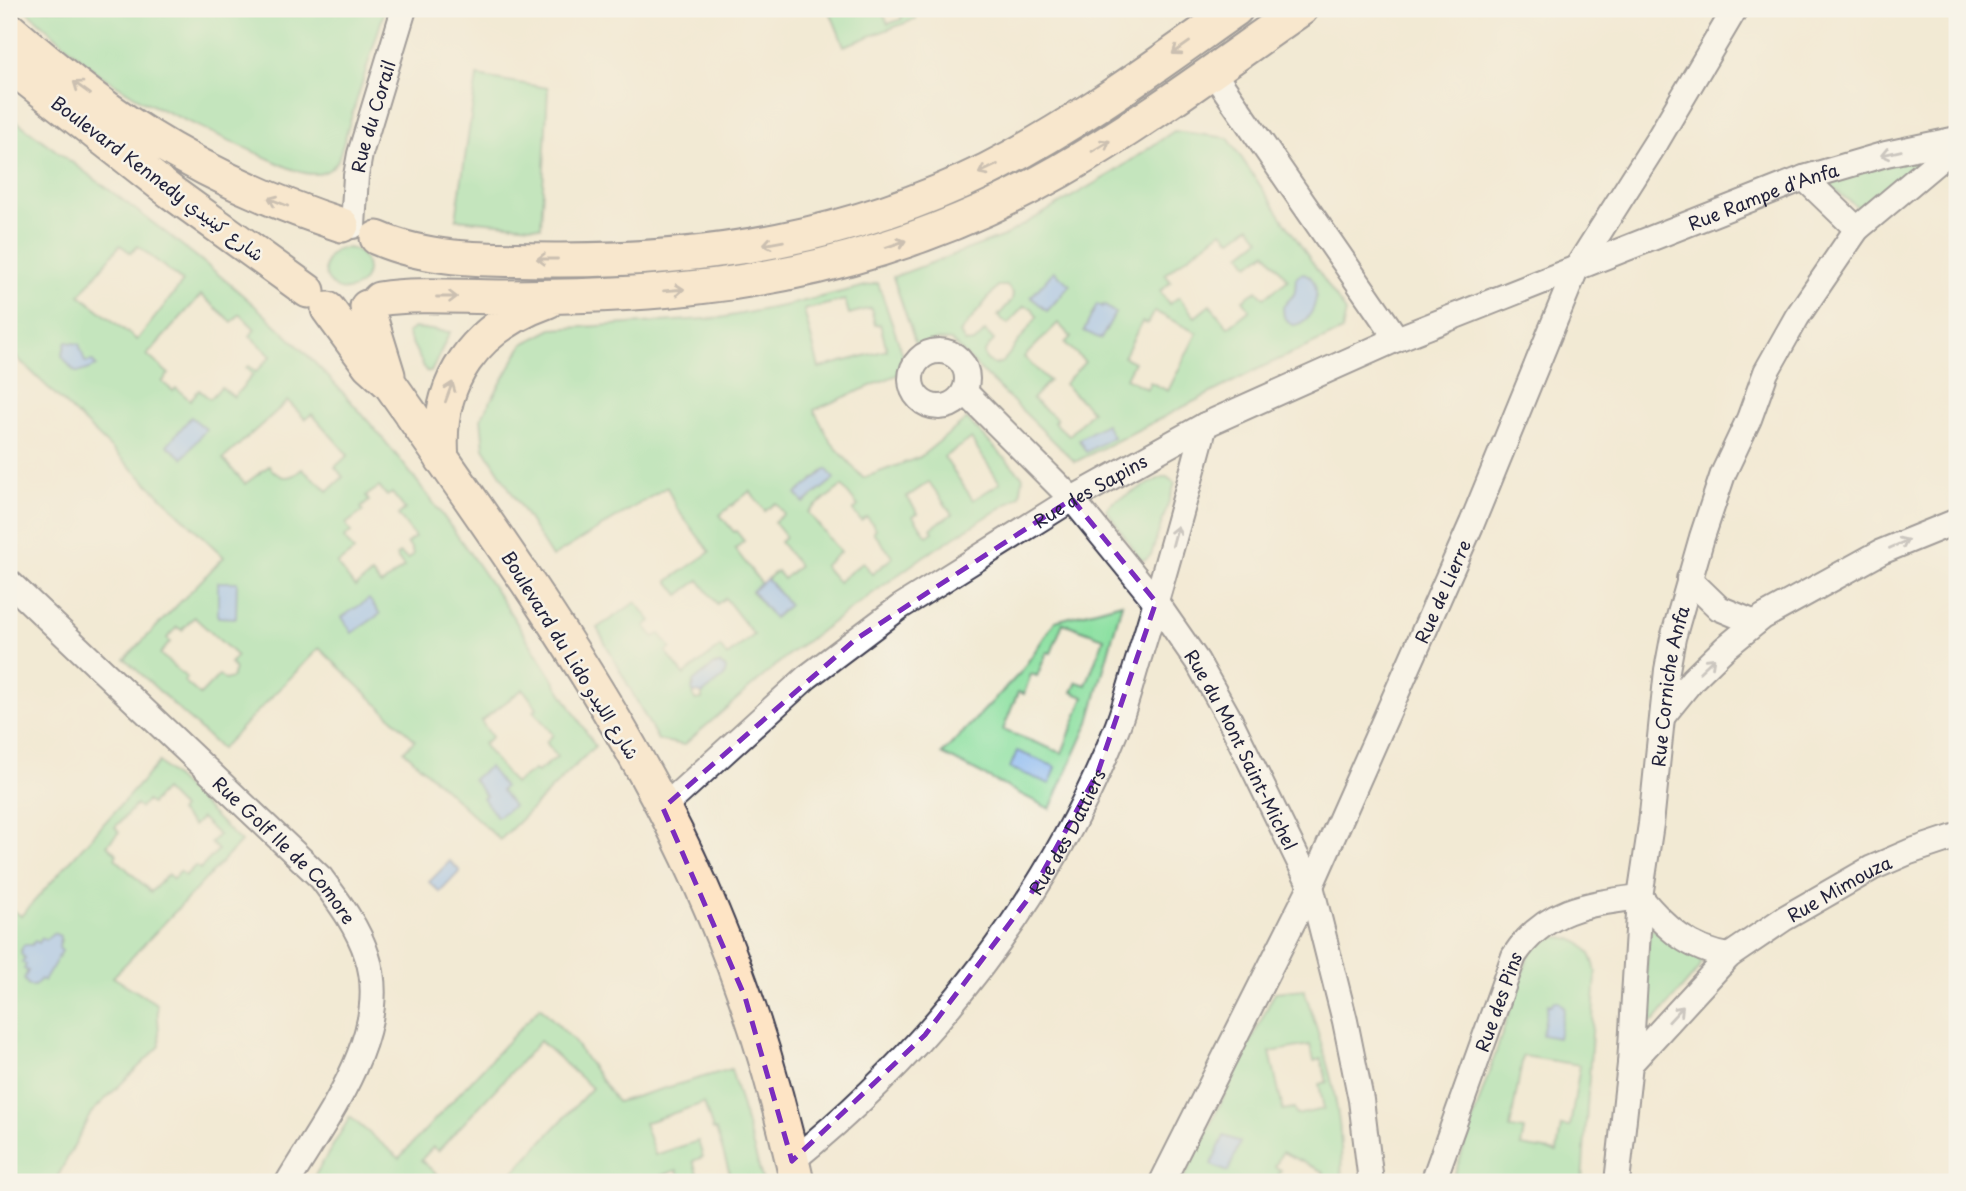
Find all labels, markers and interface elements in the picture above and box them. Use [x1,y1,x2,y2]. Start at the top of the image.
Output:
one-way arrow [1172,41,1191,55]
street label: Rue du Corail [343,57,401,175]
one-way arrow [73,81,92,96]
street label: Boulevard Kennedy شارع كينيدي [45,89,270,268]
one-way arrow [1090,139,1110,153]
one-way arrow [1880,147,1902,160]
street label: Rue Rampe d'Anfa [1684,155,1842,236]
one-way arrow [978,162,999,176]
one-way arrow [268,195,290,208]
one-way arrow [885,236,907,249]
one-way arrow [763,237,785,250]
one-way arrow [536,253,559,266]
one-way arrow [662,283,685,296]
one-way arrow [435,290,458,304]
one-way arrow [444,381,456,403]
street label: Rue des Sapins [1028,447,1152,534]
one-way arrow [1169,525,1182,547]
street label: Rue de Lierre [1407,535,1477,647]
one-way arrow [1887,537,1909,550]
street label: Boulevard du Lido شارع الليدو [496,545,646,765]
street label: Rue Corniche Anfa [1644,601,1695,768]
street label: Rue du Mont Saint-Michel [1179,643,1305,854]
one-way arrow [1698,656,1715,673]
street label: Rue des Dattiers [1021,764,1111,900]
street label: Rue Golf Ile de Comore [208,769,363,929]
street label: Rue Mimouza [1781,848,1896,928]
street label: Rue des Pins [1467,945,1528,1055]
one-way arrow [1668,1005,1684,1023]

